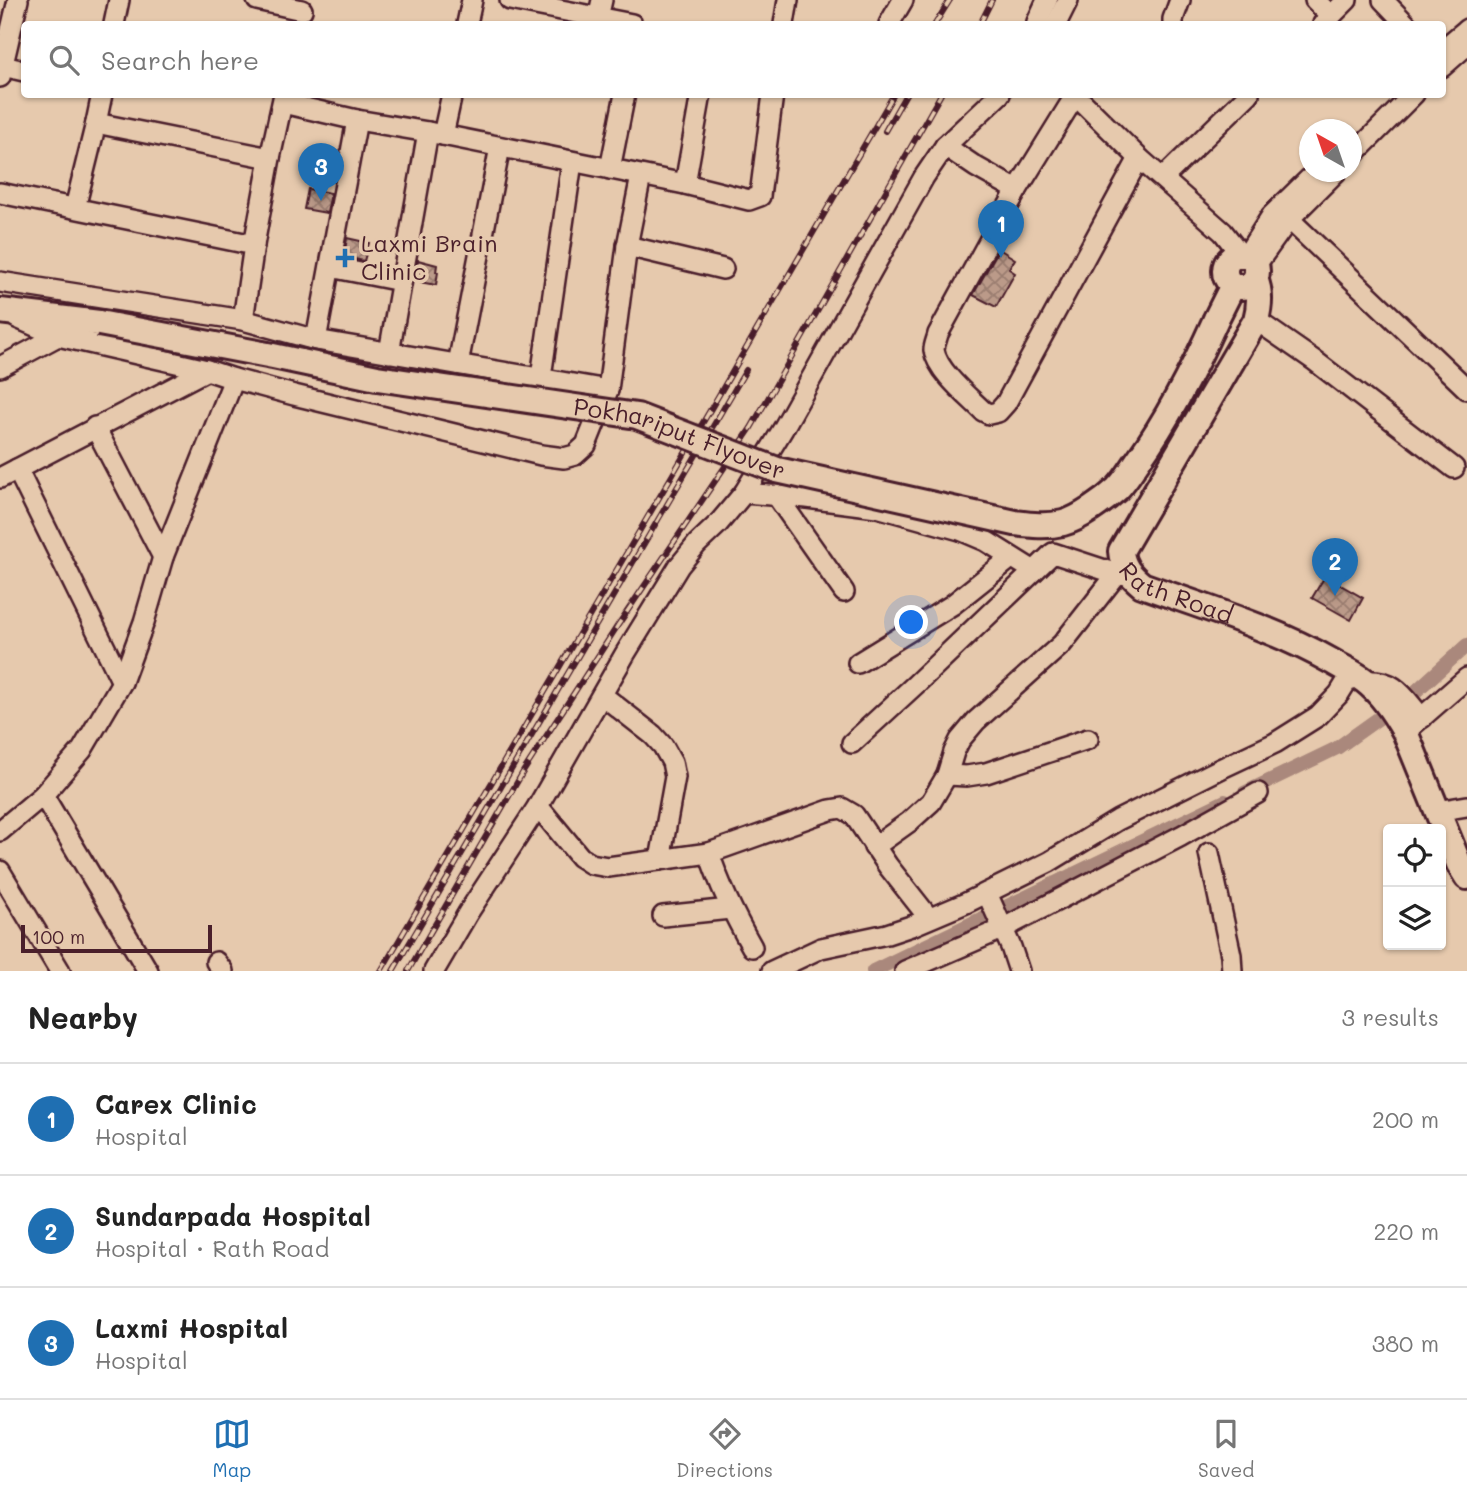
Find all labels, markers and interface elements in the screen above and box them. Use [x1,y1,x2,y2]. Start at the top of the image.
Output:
search box [21,21,1446,98]
icon: search [45,41,83,79]
text: Search here [101,43,259,77]
north arrow [1299,119,1362,182]
pin: 3 [298,143,344,201]
pin: 1 [978,200,1024,258]
place label: Laxmi Brain Clinic [361,227,498,286]
marker: Laxmi Brain Clinic [335,248,355,268]
street label: Pokhariput Flyover [572,390,788,485]
pin: 2 [1312,538,1358,596]
street label: Rath Road [1113,555,1238,630]
your location [894,605,928,639]
map controls [1383,824,1446,950]
button: locate [1383,824,1446,887]
button: layers [1383,887,1446,950]
scale bar [21,922,212,954]
text: 100 m [32,924,85,949]
text: Nearby [28,997,138,1037]
text: 3 results [1342,1002,1439,1032]
text: Carex Clinic [95,1087,257,1121]
text: 1 [46,1104,56,1134]
text: 200 m [1372,1104,1439,1134]
text: Hospital [95,1121,188,1151]
text: Sundarpada Hospital [95,1199,371,1233]
text: 2 [45,1216,57,1246]
text: 220 m [1373,1216,1439,1246]
text: Hospital · Rath Road [95,1233,329,1263]
text: Laxmi Hospital [95,1311,288,1345]
text: 3 [44,1328,58,1358]
text: 380 m [1372,1328,1439,1358]
text: Hospital [95,1345,188,1375]
tab: Map [213,1415,251,1482]
tab: Directions [676,1415,773,1482]
tab: Saved [1198,1415,1254,1482]

